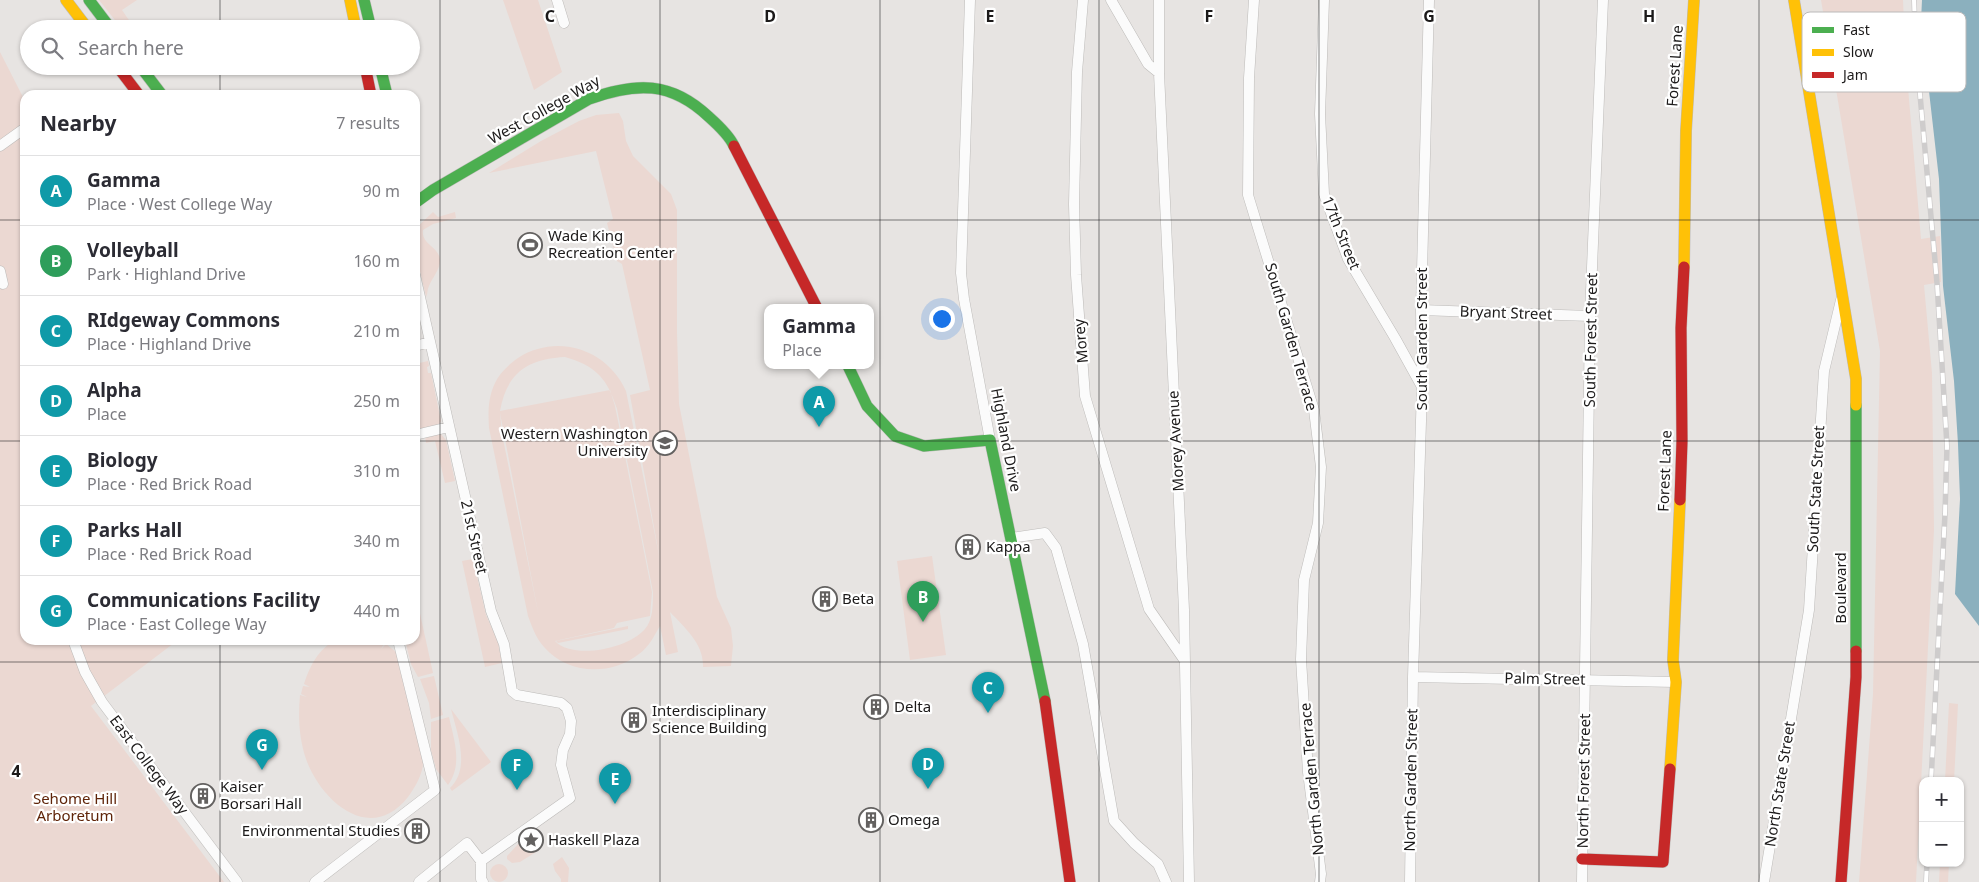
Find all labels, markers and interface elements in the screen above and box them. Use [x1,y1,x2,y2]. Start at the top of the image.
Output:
text: C [545,5,555,27]
text: D [764,5,776,27]
text: E [986,5,995,27]
text: F [1205,5,1213,27]
text: G [1423,5,1435,27]
text: H [1643,5,1655,27]
legend [1802,12,1966,92]
search box [20,20,420,75]
text: Fast [1843,20,1870,39]
street label: Forest Lane [1661,24,1687,107]
icon: search [38,34,66,62]
text: Search here [78,35,184,61]
text: Slow [1843,42,1874,61]
text: Jam [1841,65,1868,84]
street label: West College Way [484,70,603,148]
text: Nearby [40,109,116,137]
text: 7 results [336,112,400,134]
text: Gamma [87,167,161,193]
text: A [50,180,62,202]
text: 90 m [363,180,400,202]
text: Place · West College Way [87,193,272,215]
street label: 17th Street [1318,193,1366,273]
place label: Wade King Recreation Center [548,225,675,262]
sports icon: Wade King Recreation Center [517,232,543,258]
text: Volleyball [87,237,179,263]
text: B [51,250,61,272]
text: 160 m [353,250,400,272]
street label: South Garden Terrace [1261,260,1323,413]
text: Park · Highland Drive [87,263,246,285]
street label: South Garden Street [1411,267,1431,411]
street label: South Forest Street [1579,272,1601,408]
street label: Bryant Street [1459,300,1553,324]
popup [764,304,874,369]
your location [929,306,955,332]
text: RIdgeway Commons [87,307,280,333]
text: Gamma [782,313,856,339]
street label: Morey [1068,318,1092,364]
text: C [51,320,61,342]
text: 210 m [353,320,400,342]
text: Place · Highland Drive [87,333,251,355]
text: Place [782,339,822,361]
text: Alpha [87,377,142,403]
pin: A [803,386,835,427]
street label: Highland Drive [987,386,1027,493]
text: D [50,390,62,412]
text: 250 m [353,390,400,412]
street label: Morey Avenue [1162,390,1188,492]
text: Place [87,403,127,425]
place label: Western Washington University [501,423,648,460]
street label: South State Street [1802,424,1828,553]
school or university icon: Western Washington University [652,430,678,456]
street label: Forest Lane [1653,430,1675,512]
text: Biology [87,447,158,473]
text: E [52,460,60,482]
text: 310 m [353,460,400,482]
text: Place · Red Brick Road [87,473,252,495]
street label: 21st Street [457,498,493,576]
text: Parks Hall [87,517,182,543]
text: F [52,530,60,552]
text: 340 m [353,530,400,552]
building icon: Kappa [955,534,981,560]
place label: Kappa [986,536,1031,556]
text: Place · Red Brick Road [87,543,252,565]
street label: Boulevard [1830,552,1850,624]
pin: B [907,581,939,622]
building icon: Beta [812,586,838,612]
text: Communications Facility [87,587,320,613]
place label: Beta [842,588,874,608]
text: G [50,600,62,622]
text: 440 m [353,600,400,622]
text: Place · East College Way [87,613,266,635]
street label: Palm Street [1504,667,1586,689]
pin: C [972,672,1004,713]
building icon: Delta [863,694,889,720]
place label: Delta [894,696,931,716]
place label: Interdisciplinary Science Building [652,700,767,737]
street label: North Garden Terrace [1294,702,1328,856]
building icon: Interdisciplinary Science Building [621,707,647,733]
street label: North Garden Street [1399,708,1421,852]
street label: East College Way [106,711,194,818]
street label: North Forest Street [1572,713,1594,849]
street label: North State Street [1759,719,1799,848]
pin: G [246,729,278,770]
pin: D [912,748,944,789]
pin: F [501,749,533,790]
text: 4 [11,760,21,782]
pin: E [599,763,631,804]
place label: Kaiser Borsari Hall [220,776,302,813]
map controls [1919,777,1964,867]
button: + [1919,777,1964,822]
building icon: Kaiser Borsari Hall [190,783,216,809]
park label: Sehome Hill Arboretum [33,788,117,825]
building icon: Omega [858,807,884,833]
place label: Omega [888,809,940,829]
building icon: Environmental Studies [404,818,430,844]
place label: Environmental Studies [242,820,400,840]
button: − [1919,822,1964,867]
place icon: Haskell Plaza [518,827,544,853]
place label: Haskell Plaza [548,829,640,849]

